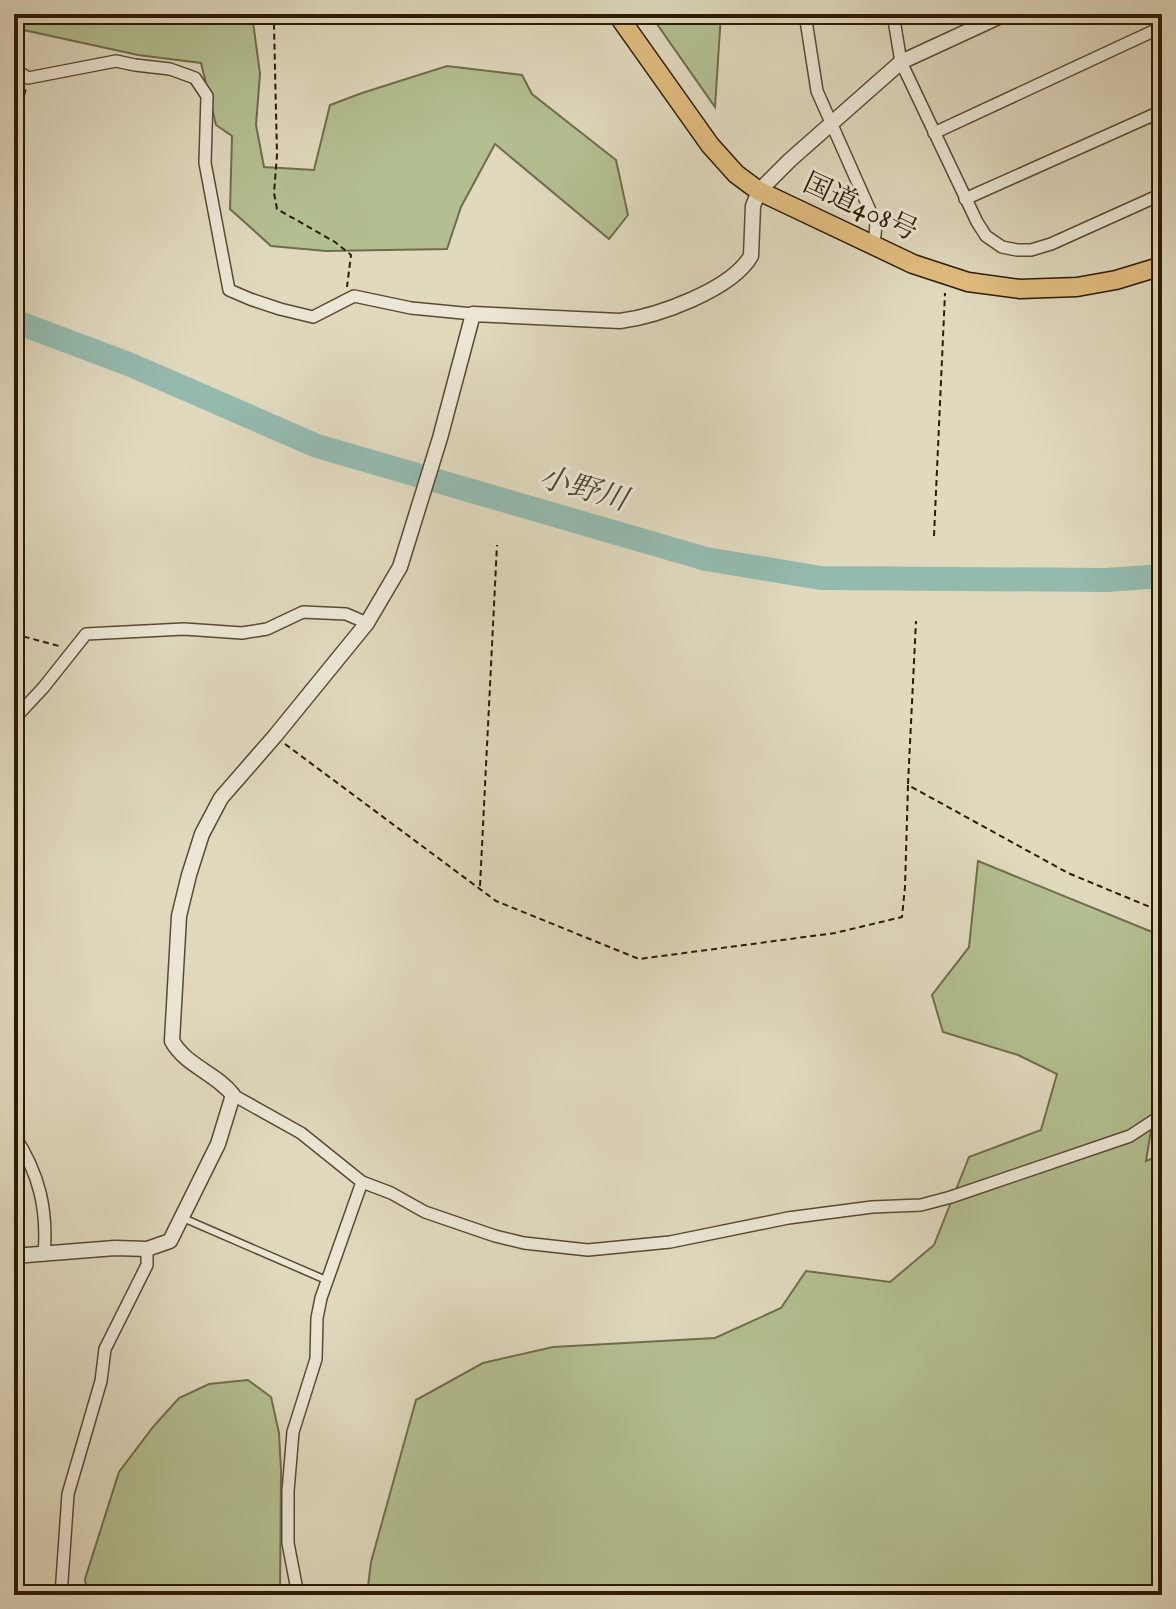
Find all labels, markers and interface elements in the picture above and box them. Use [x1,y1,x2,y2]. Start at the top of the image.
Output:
street label: 国道408号 [797,166,923,250]
water label: 小野川 [535,459,634,521]

